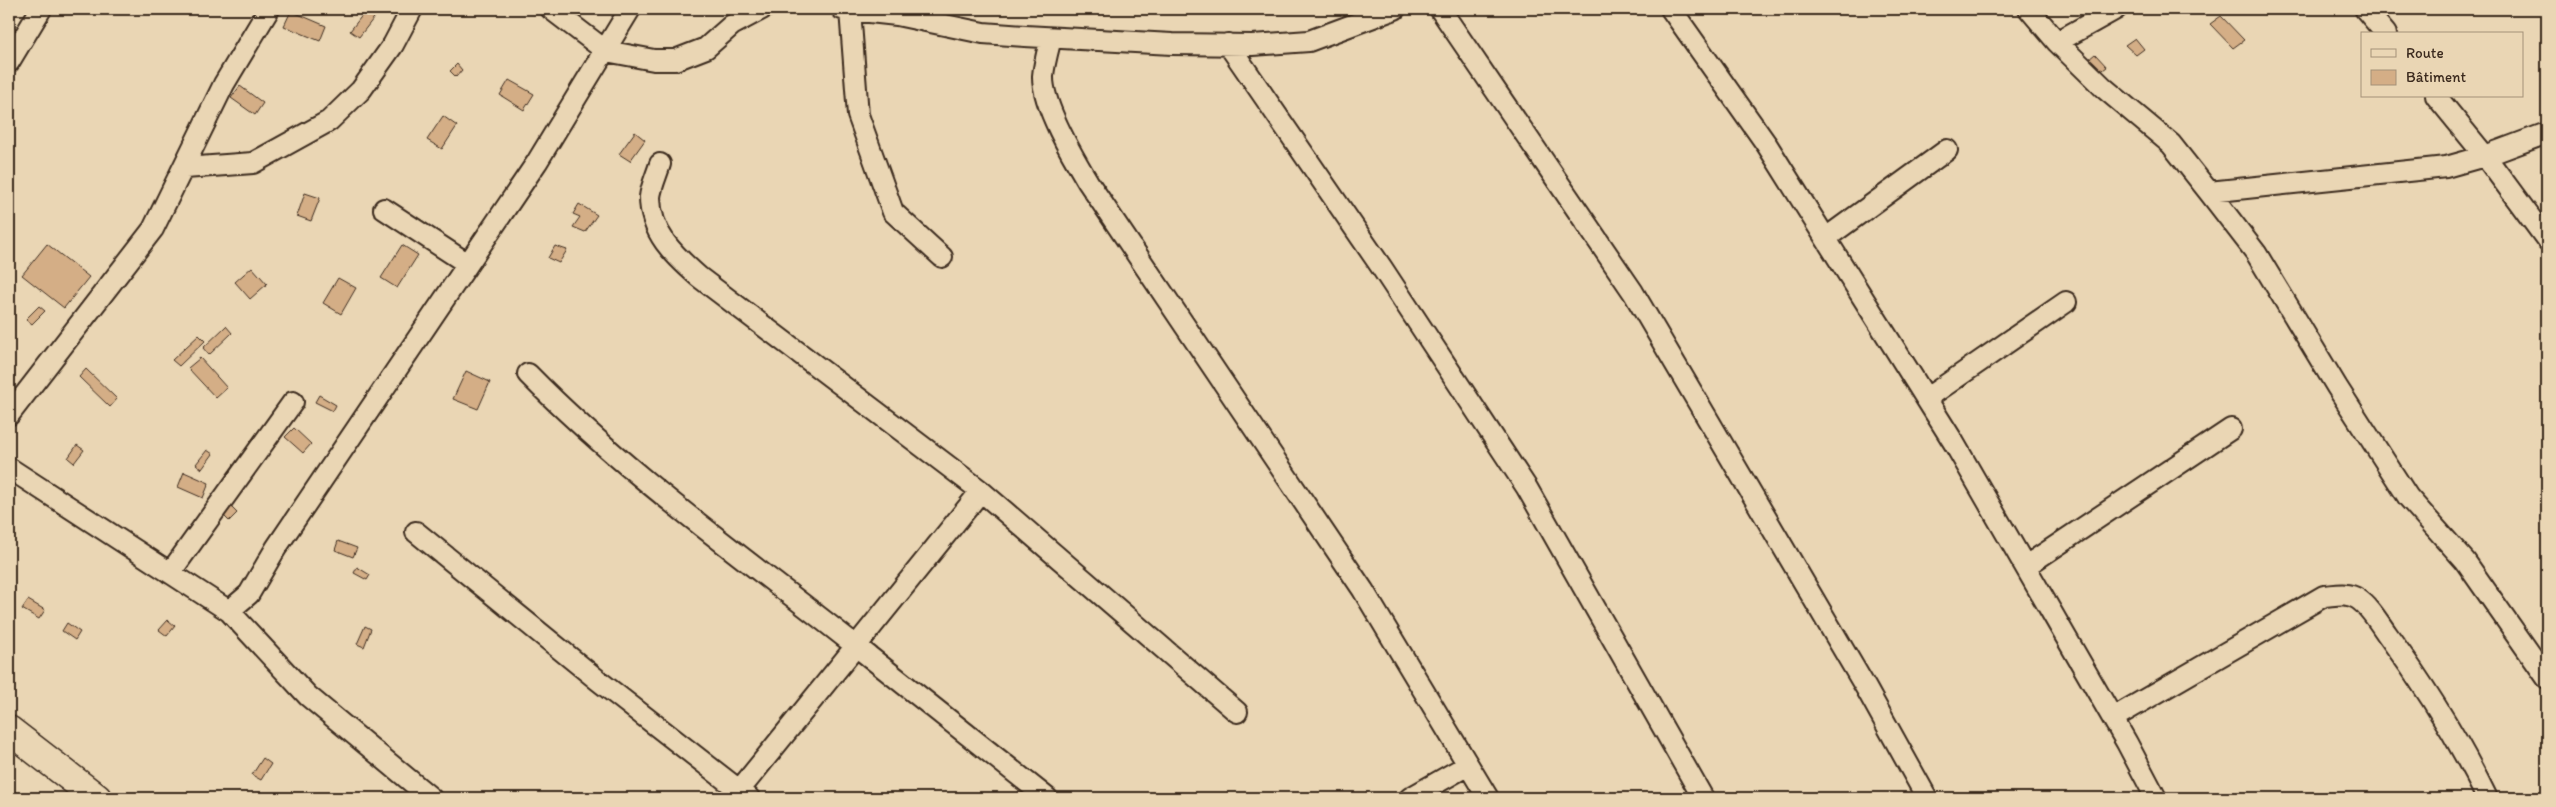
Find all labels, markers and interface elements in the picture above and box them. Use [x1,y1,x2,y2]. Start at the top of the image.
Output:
legend [2361,32,2524,98]
text: Route [2406,44,2444,62]
text: Bâtiment [2406,68,2467,86]

